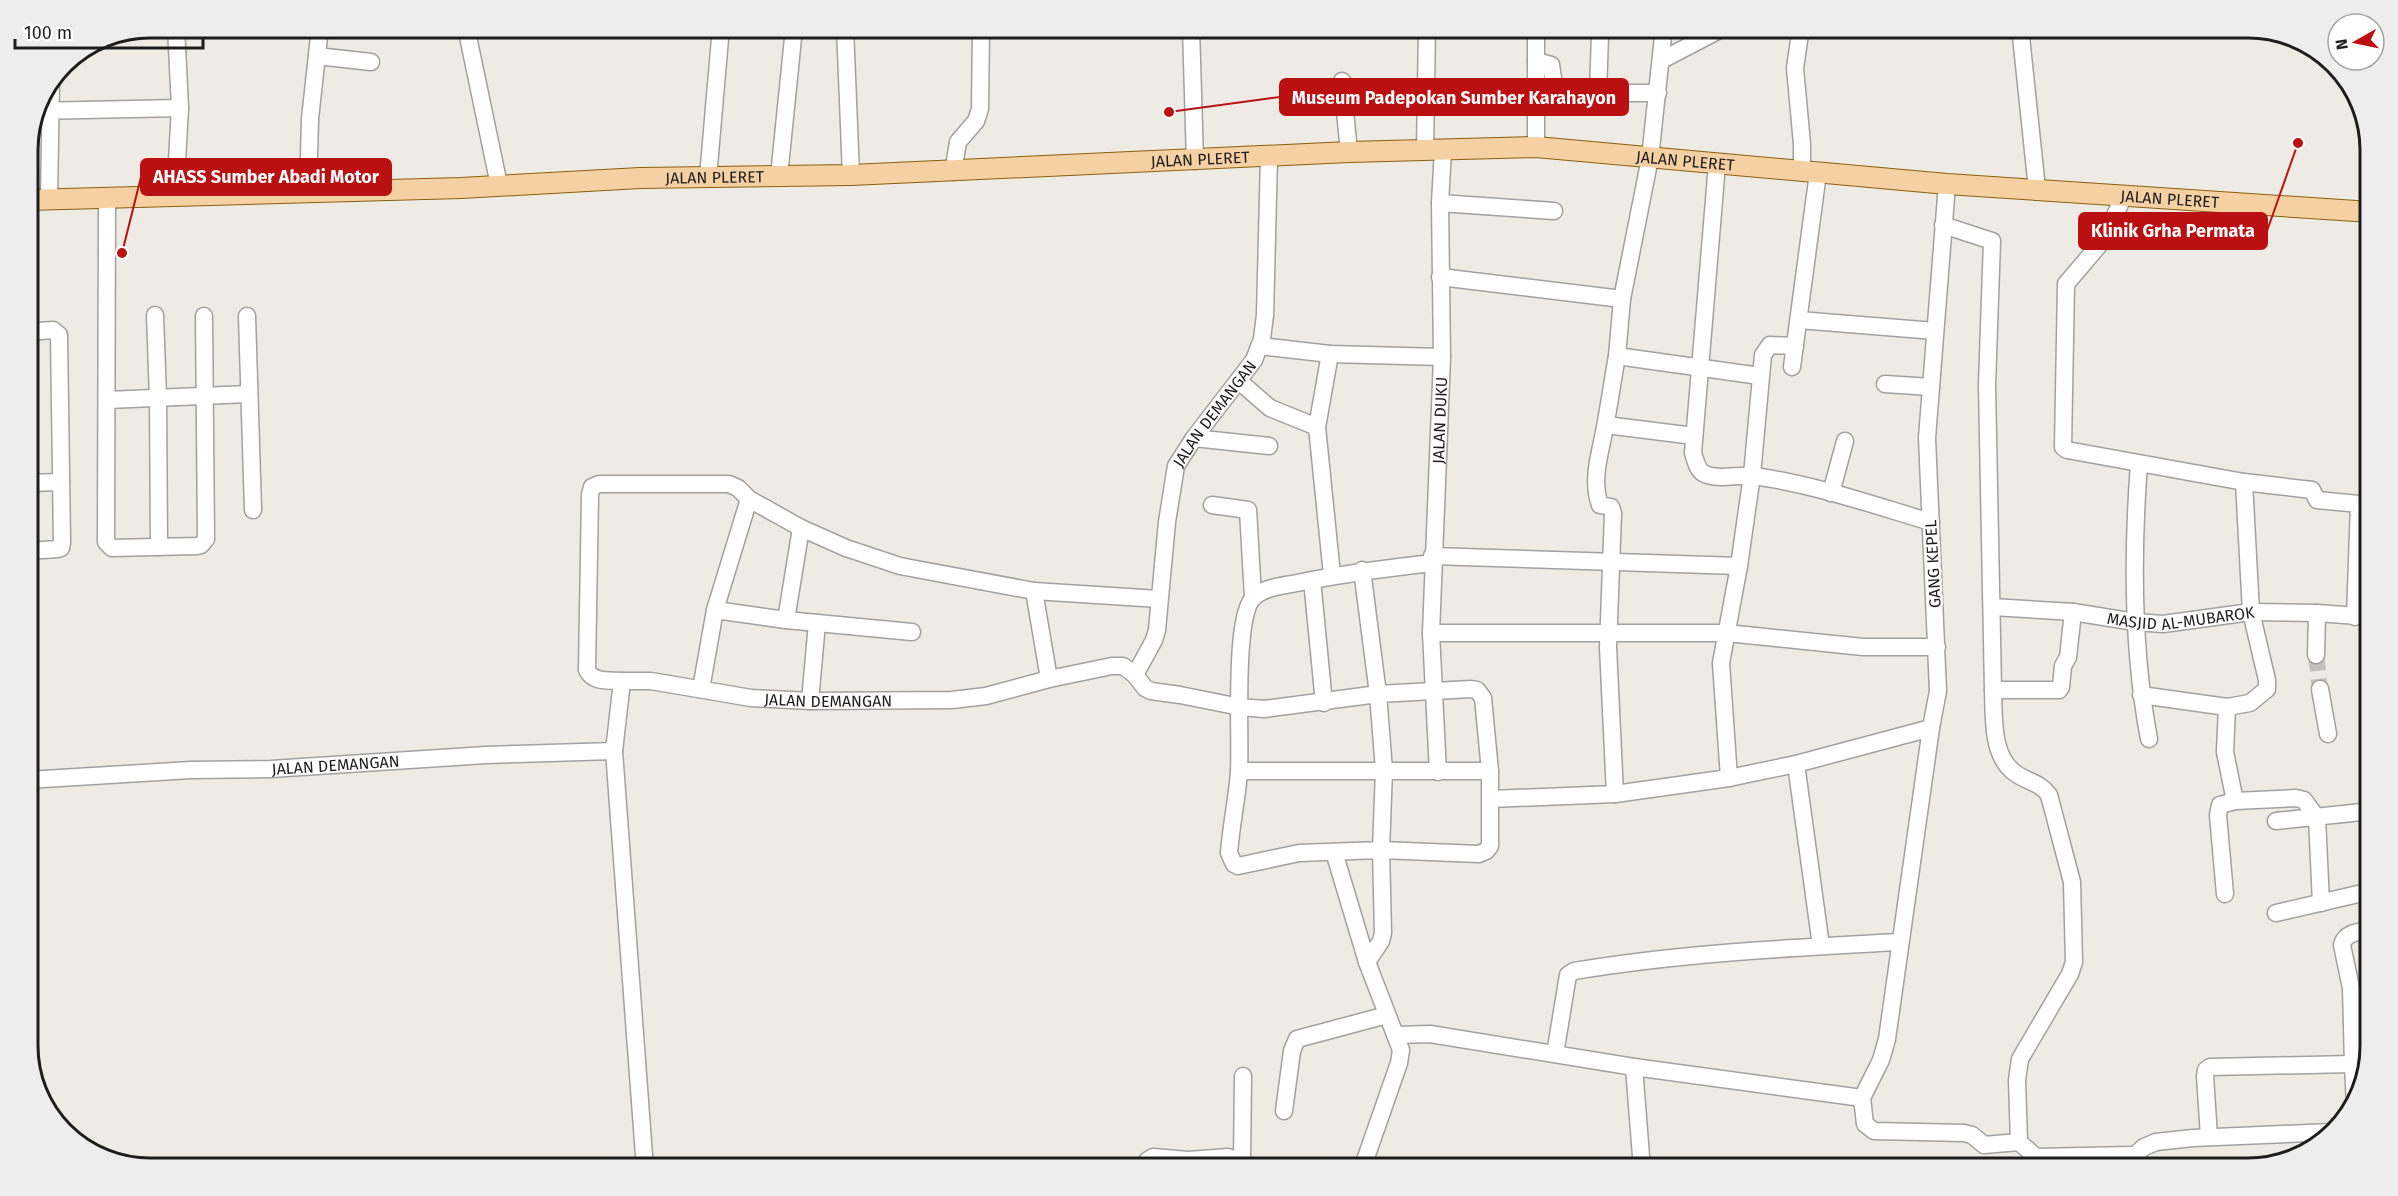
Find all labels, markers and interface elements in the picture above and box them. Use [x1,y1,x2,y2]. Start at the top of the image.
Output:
scale bar [15,12,202,50]
north arrow [2326,12,2386,72]
text: 100 m [24,22,72,44]
text: N [2331,38,2352,51]
callout: Museum Padepokan Sumber Karahayon [1280,79,1628,115]
text: Museum Padepokan Sumber Karahayon [1292,87,1616,109]
street label: JALAN PLERET [1150,147,1251,171]
street label: JALAN PLERET [1635,147,1736,174]
callout: AHASS Sumber Abadi Motor [141,159,391,195]
text: AHASS Sumber Abadi Motor [152,166,380,188]
street label: JALAN PLERET [665,167,765,187]
street label: JALAN PLERET [2120,186,2220,211]
callout: Klinik Grha Permata [2079,213,2267,249]
text: Klinik Grha Permata [2091,220,2255,242]
street label: JALAN DEMANGAN [1169,356,1260,470]
street label: JALAN DUKU [1428,376,1451,464]
street label: GANG KEPEL [1921,519,1945,609]
street label: MASJID AL-MUBAROK [2106,602,2256,634]
street label: JALAN DEMANGAN [764,689,892,711]
street label: JALAN DEMANGAN [271,751,400,778]

